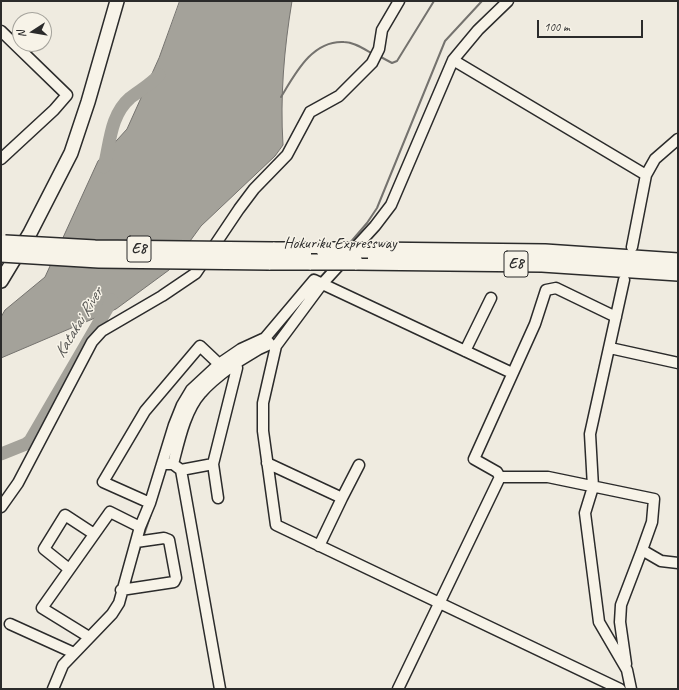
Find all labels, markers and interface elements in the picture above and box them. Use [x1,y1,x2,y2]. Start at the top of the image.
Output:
north arrow [12,12,52,52]
scale bar [539,12,645,38]
text: 100 m [544,19,570,35]
text: N [14,29,29,39]
street label: Hokuriku Expressway [284,234,396,254]
road number: E8 [127,236,151,262]
road number: E8 [504,251,528,277]
water label: Katakai River [50,284,108,362]

